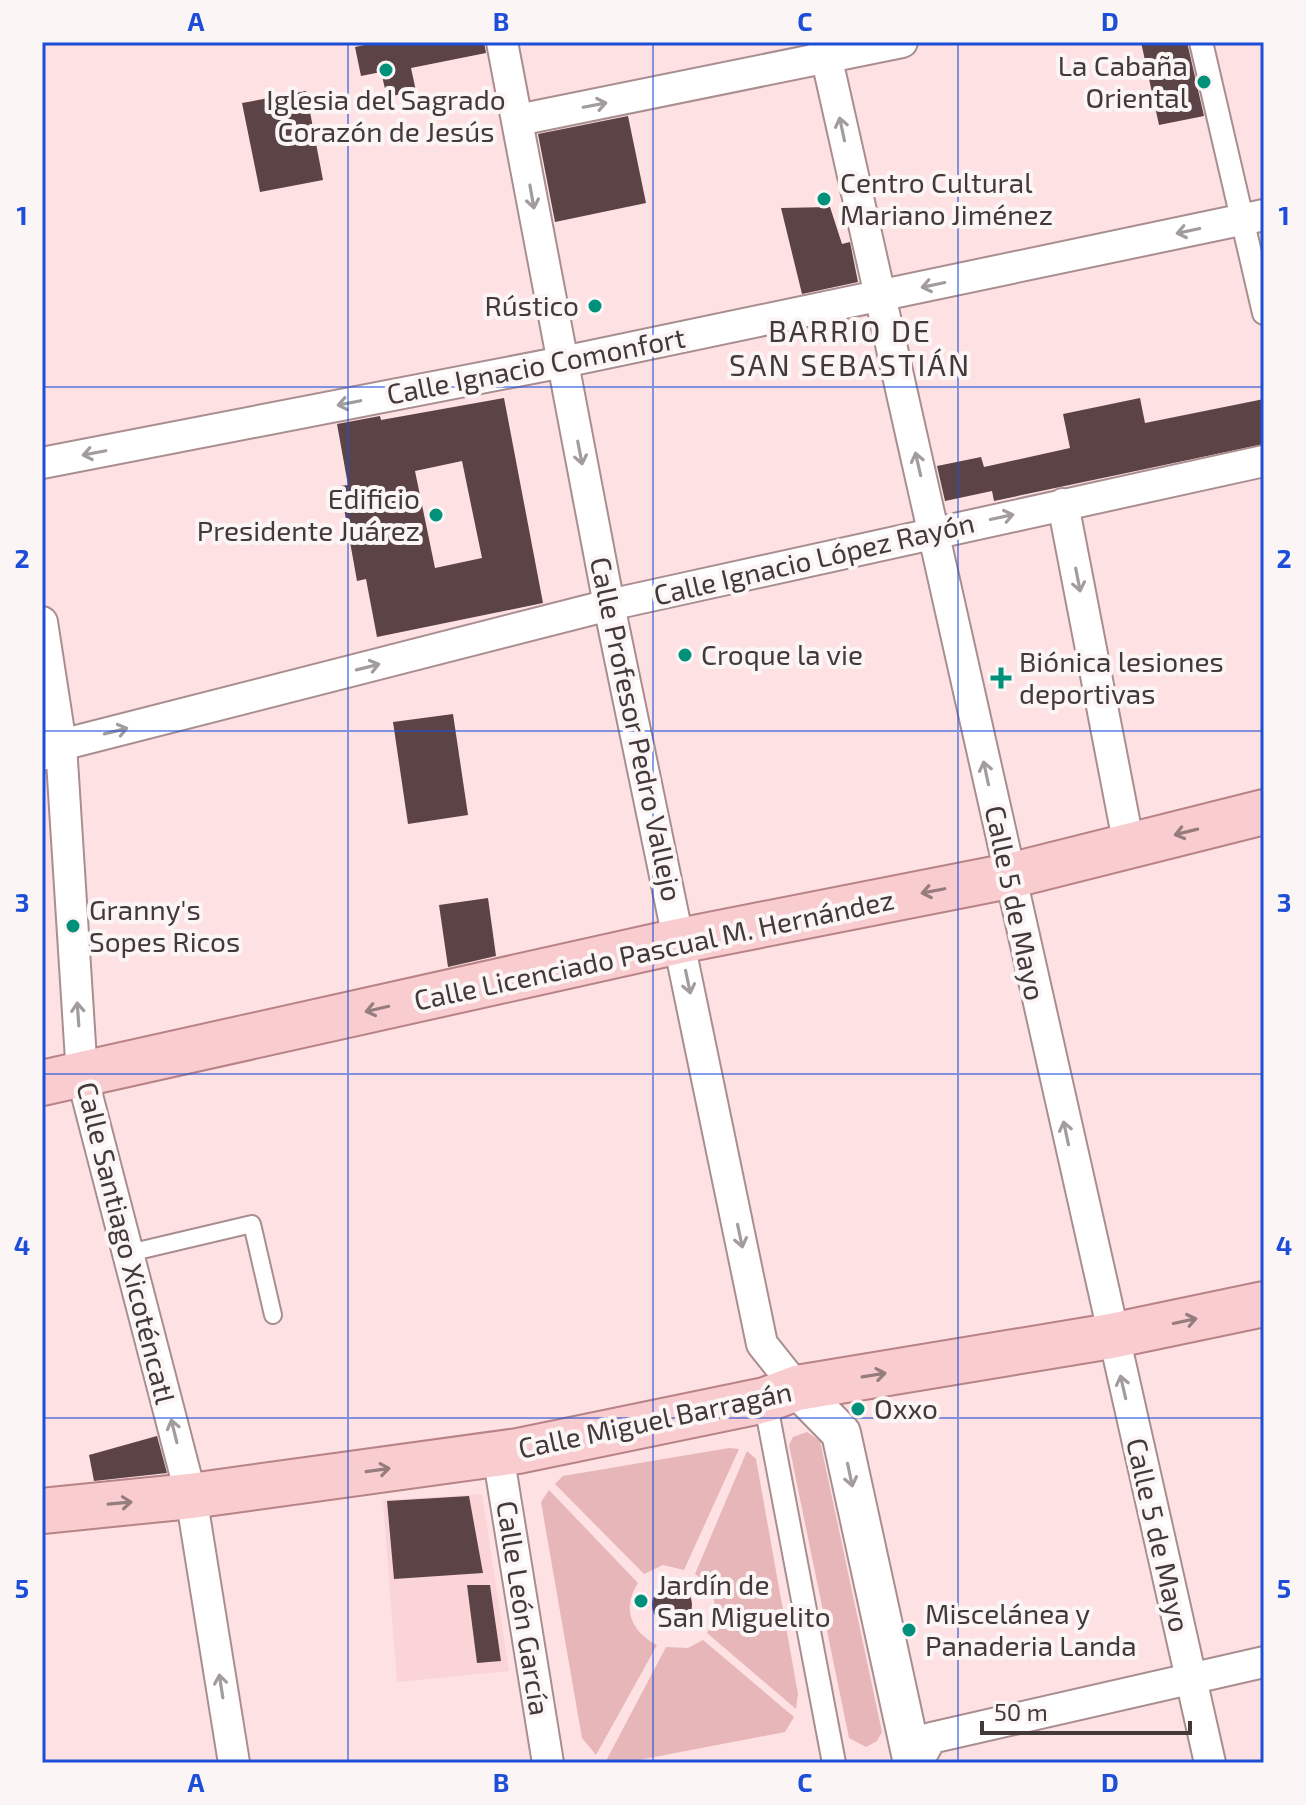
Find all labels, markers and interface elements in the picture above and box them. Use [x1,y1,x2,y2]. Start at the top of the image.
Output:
text: A [188,5,205,36]
text: B [493,5,509,36]
text: C [797,5,813,36]
text: D [1101,5,1119,36]
place label: La Cabaña Oriental [1058,48,1189,114]
marker: Iglesia del Sagrado Corazón de Jesús [377,61,395,79]
marker: La Cabaña Oriental [1195,73,1213,91]
place label: Iglesia del Sagrado Corazón de Jesús [266,82,506,148]
one-way arrow [582,97,607,112]
one-way arrow [834,116,849,142]
place label: Centro Cultural Mariano Jiménez [840,165,1053,231]
one-way arrow [526,184,541,209]
marker: Centro Cultural Mariano Jiménez [815,190,833,208]
text: 1 [16,199,28,230]
text: 1 [1278,199,1290,230]
one-way arrow [1175,225,1201,240]
one-way arrow [921,278,947,293]
place label: Rústico [485,288,579,322]
marker: Rústico [586,297,604,315]
district label: BARRIO DE SAN SEBASTIÁN [729,312,971,382]
street label: Calle Ignacio Comonfort [384,319,688,411]
one-way arrow [337,397,362,412]
one-way arrow [573,439,588,465]
one-way arrow [82,446,107,461]
one-way arrow [910,452,925,477]
place label: Edificio Presidente Juárez [197,481,420,547]
street label: Calle Ignacio López Rayón [650,505,977,612]
marker: Edificio Presidente Juárez [427,506,445,524]
one-way arrow [989,508,1014,523]
text: 2 [14,542,30,573]
text: 2 [1276,542,1292,573]
street label: Calle Profesor Pedro Vallejo [584,554,690,904]
one-way arrow [1071,567,1086,592]
place label: Croque la vie [701,637,863,671]
place label: Biónica lesiones deportivas [1019,644,1224,710]
marker: Croque la vie [676,646,694,664]
one-way arrow [354,658,380,673]
marker: Biónica lesiones deportivas [990,667,1012,689]
one-way arrow [102,723,128,738]
one-way arrow [978,760,993,786]
street label: Calle 5 de Mayo [979,802,1053,1003]
one-way arrow [1174,825,1200,840]
street label: Calle Licenciado Pascual M. Hernández [411,881,897,1017]
one-way arrow [920,884,946,899]
text: 3 [15,886,29,917]
text: 3 [1277,886,1291,917]
place label: Granny's Sopes Ricos [89,892,240,958]
marker: Granny's Sopes Ricos [64,917,82,935]
one-way arrow [681,968,696,994]
one-way arrow [70,1001,85,1028]
one-way arrow [365,1002,390,1017]
street label: Calle Santiago Xicoténcatl [70,1078,184,1408]
one-way arrow [1058,1121,1073,1147]
one-way arrow [733,1223,748,1249]
text: 4 [14,1229,30,1260]
text: 4 [1276,1229,1292,1260]
one-way arrow [1172,1313,1197,1328]
one-way arrow [861,1367,886,1382]
street label: Calle Miguel Barragán [515,1373,795,1465]
one-way arrow [1115,1375,1130,1400]
place label: Oxxo [874,1391,938,1425]
marker: Oxxo [849,1400,867,1418]
one-way arrow [165,1418,180,1444]
street label: Calle 5 de Mayo [1120,1434,1198,1635]
one-way arrow [364,1462,390,1477]
one-way arrow [843,1462,858,1487]
one-way arrow [106,1496,133,1511]
street label: Calle León García [490,1498,558,1718]
place label: Jardín de San Miguelito [657,1567,831,1633]
text: 5 [15,1572,29,1603]
text: 5 [1277,1572,1291,1603]
marker: Jardín de San Miguelito [632,1592,650,1610]
place label: Miscelánea y Panaderia Landa [925,1596,1137,1662]
marker: Miscelánea y Panaderia Landa [900,1621,918,1639]
one-way arrow [213,1674,228,1699]
scale bar [982,1685,1190,1735]
text: 50 m [994,1697,1048,1726]
text: A [188,1766,205,1797]
text: B [493,1766,509,1797]
text: C [797,1766,813,1797]
text: D [1101,1766,1119,1797]

